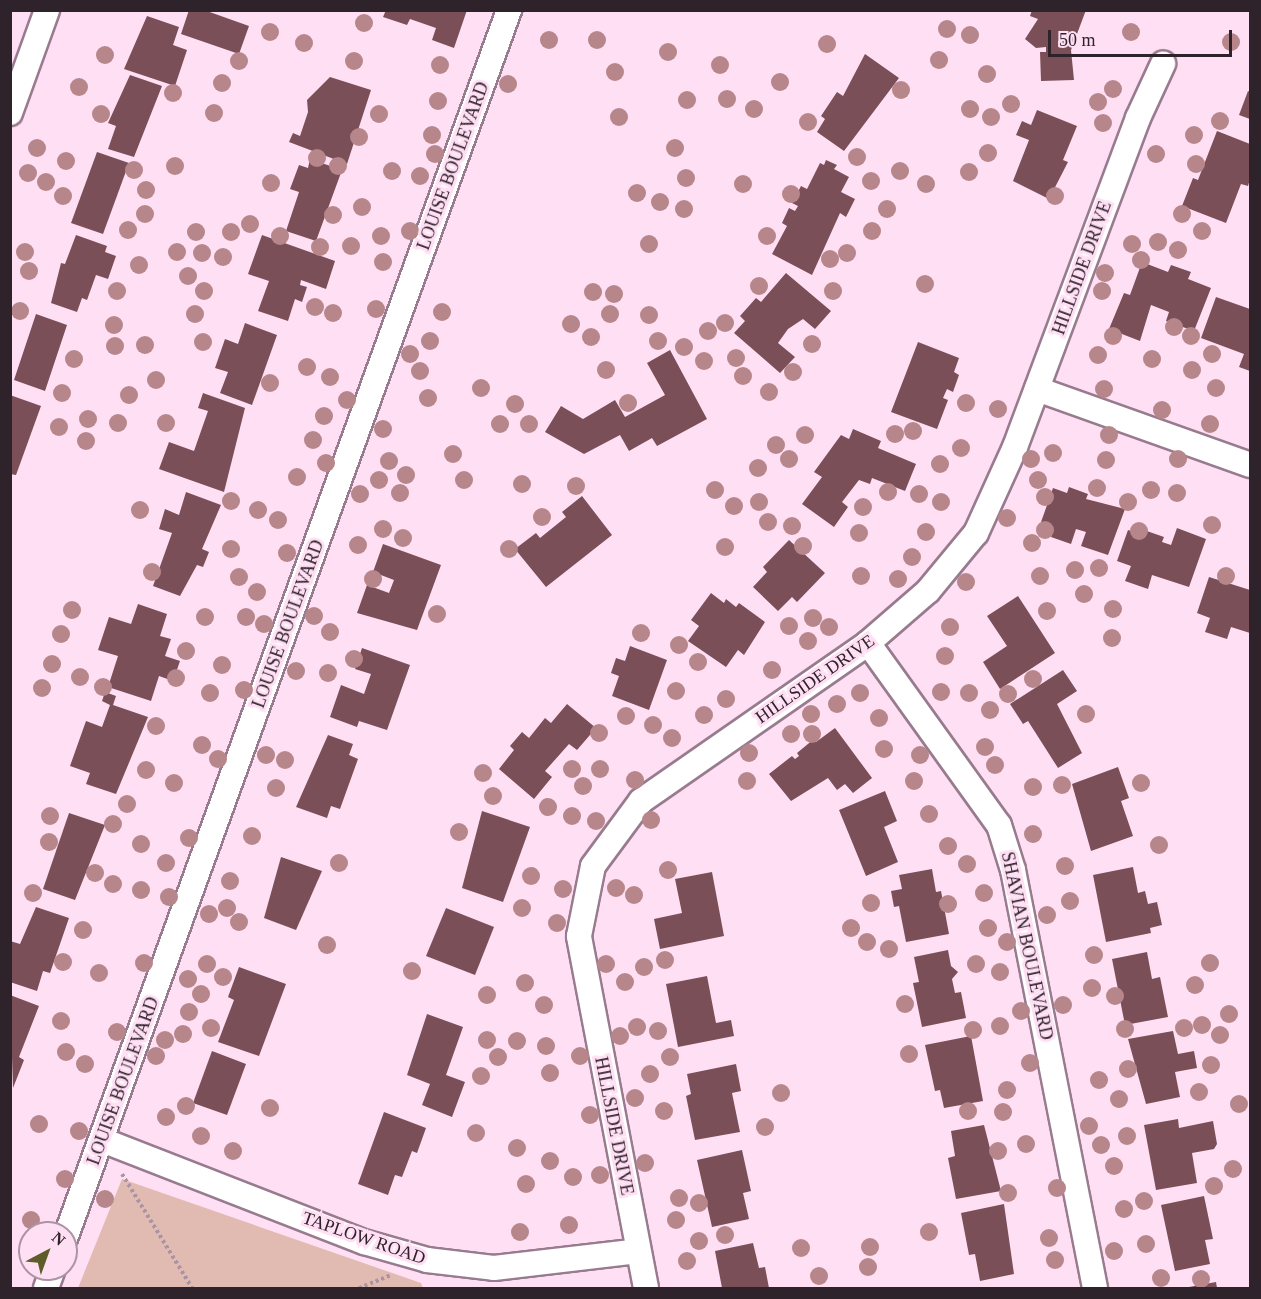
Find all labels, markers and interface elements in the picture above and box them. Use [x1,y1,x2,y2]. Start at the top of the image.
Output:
scale bar [1051,18,1236,56]
text: 50 m [1059,30,1096,50]
street label: LOUISE BOULEVARD [413,79,493,253]
street label: HILLSIDE DRIVE [1048,198,1116,338]
street label: LOUISE BOULEVARD [248,537,328,711]
street label: HILLSIDE DRIVE [751,630,879,728]
street label: SHAVIAN BOULEVARD [996,850,1058,1042]
street label: LOUISE BOULEVARD [83,994,163,1168]
street label: HILLSIDE DRIVE [590,1055,638,1197]
street label: TAPLOW ROAD [299,1207,429,1269]
north arrow [18,1221,78,1281]
text: N [49,1228,69,1249]

